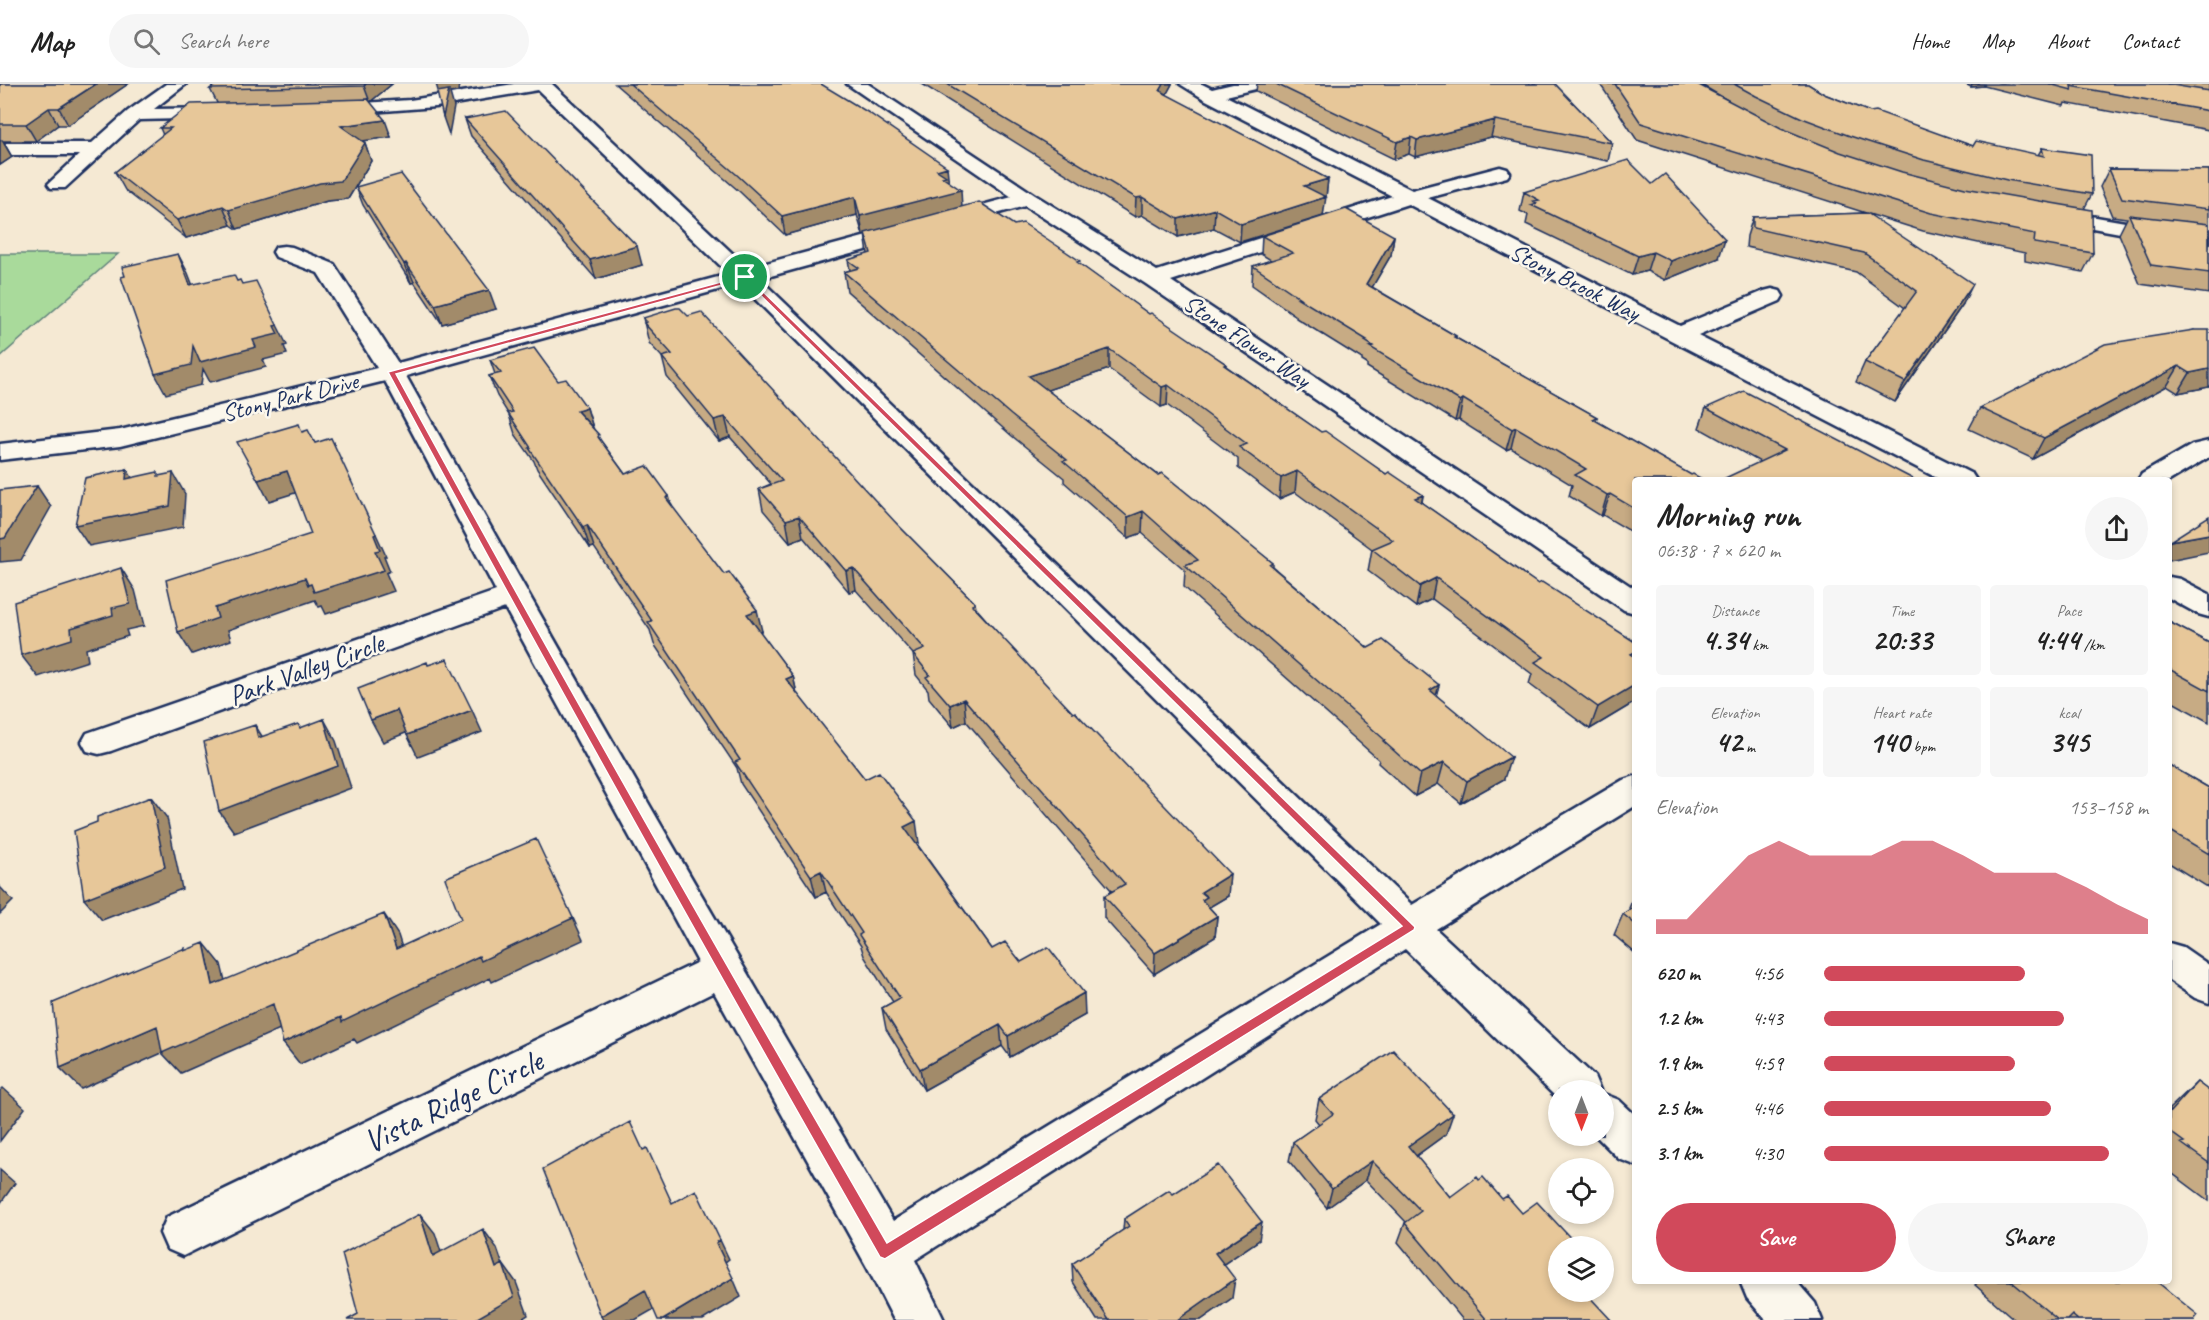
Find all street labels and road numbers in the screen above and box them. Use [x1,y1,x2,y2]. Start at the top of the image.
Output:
street label: Stony Brook Way [1505,236,1647,328]
street label: Stone Flower Way [1178,288,1318,395]
street label: Stony Park Drive [219,365,363,428]
street label: Park Valley Circle [224,624,390,713]
street label: Vista Ridge Circle [356,1039,552,1162]

